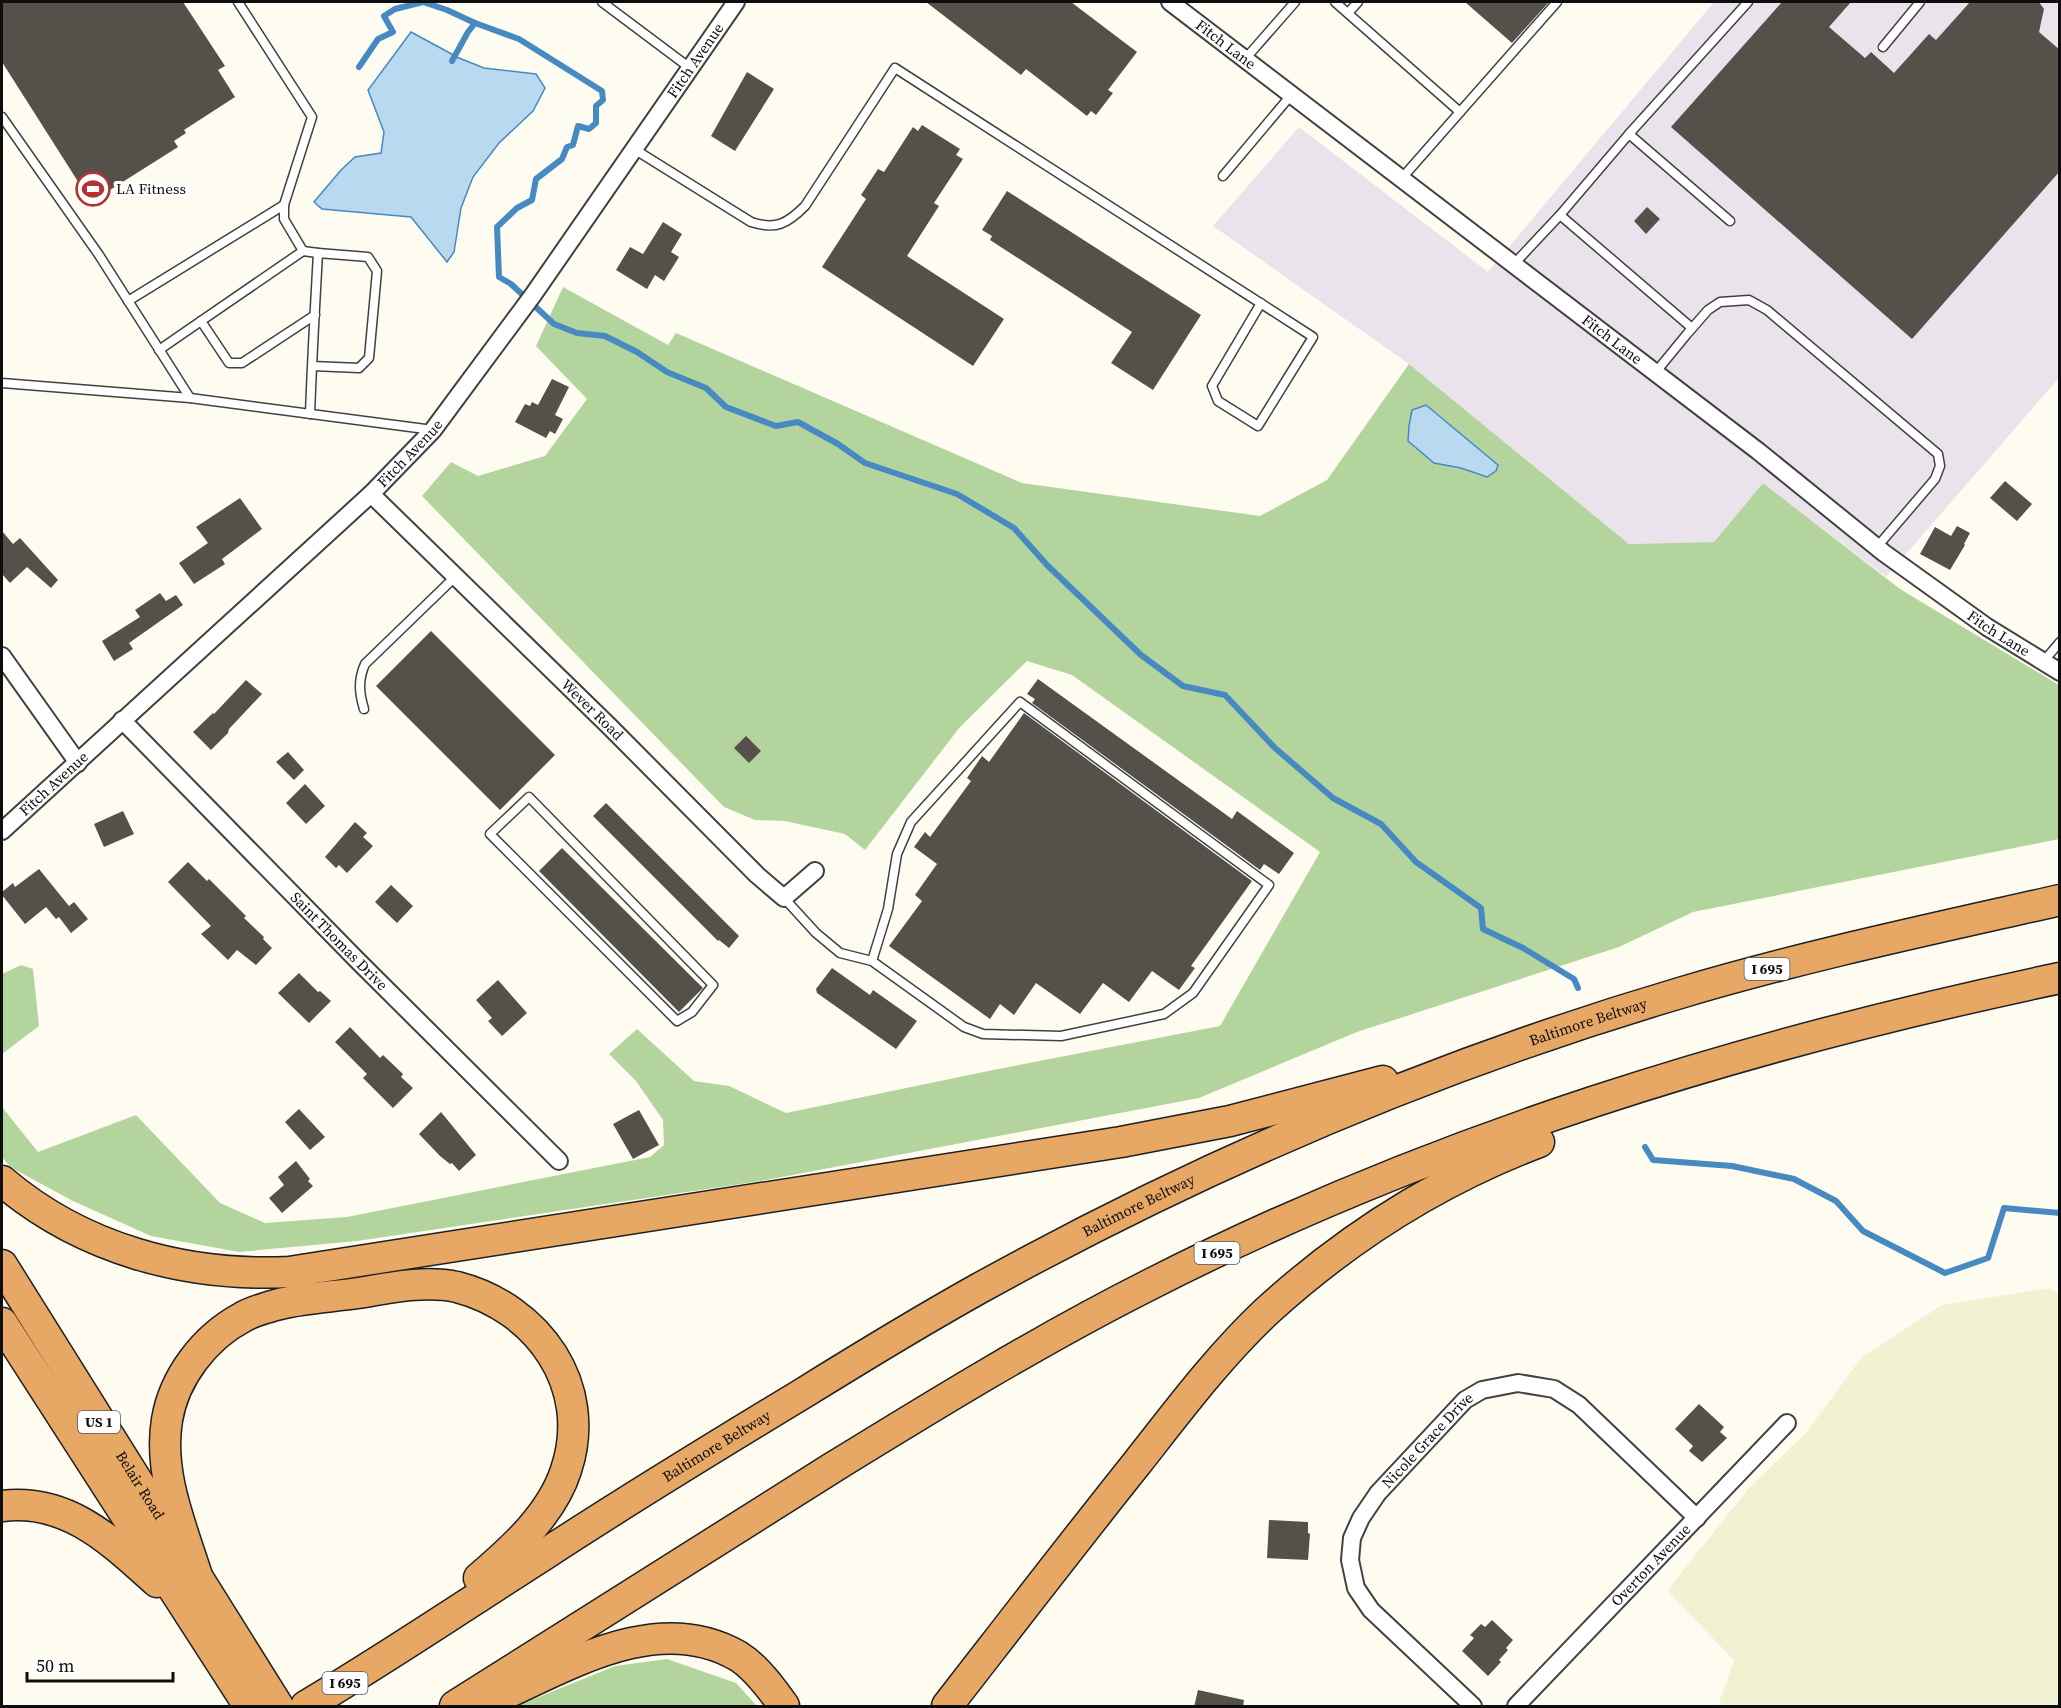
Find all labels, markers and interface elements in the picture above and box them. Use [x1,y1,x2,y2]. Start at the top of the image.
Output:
street label: Fitch Lane [1191,14,1261,74]
street label: Fitch Avenue [662,18,729,102]
sports icon: LA Fitness [75,171,111,207]
place label: LA Fitness [116,178,186,199]
street label: Fitch Lane [1578,309,1647,369]
street label: Fitch Avenue [372,415,448,492]
street label: Fitch Lane [1963,605,2034,661]
street label: Wever Road [557,674,629,745]
street label: Fitch Avenue [14,746,93,820]
street label: Saint Thomas Drive [286,887,393,995]
road number: I 695 [1744,958,1790,980]
street label: Baltimore Beltway [1526,992,1650,1051]
street label: Baltimore Beltway [1078,1168,1198,1242]
road number: I 695 [1194,1242,1240,1264]
street label: Nicole Grace Drive [1377,1386,1477,1493]
street label: Baltimore Beltway [658,1404,775,1487]
road number: US 1 [78,1411,120,1433]
street label: Belair Road [111,1447,170,1524]
street label: Overton Avenue [1606,1519,1695,1611]
scale bar [27,1645,172,1683]
text: 50 m [36,1653,74,1678]
road number: I 695 [322,1672,368,1694]

